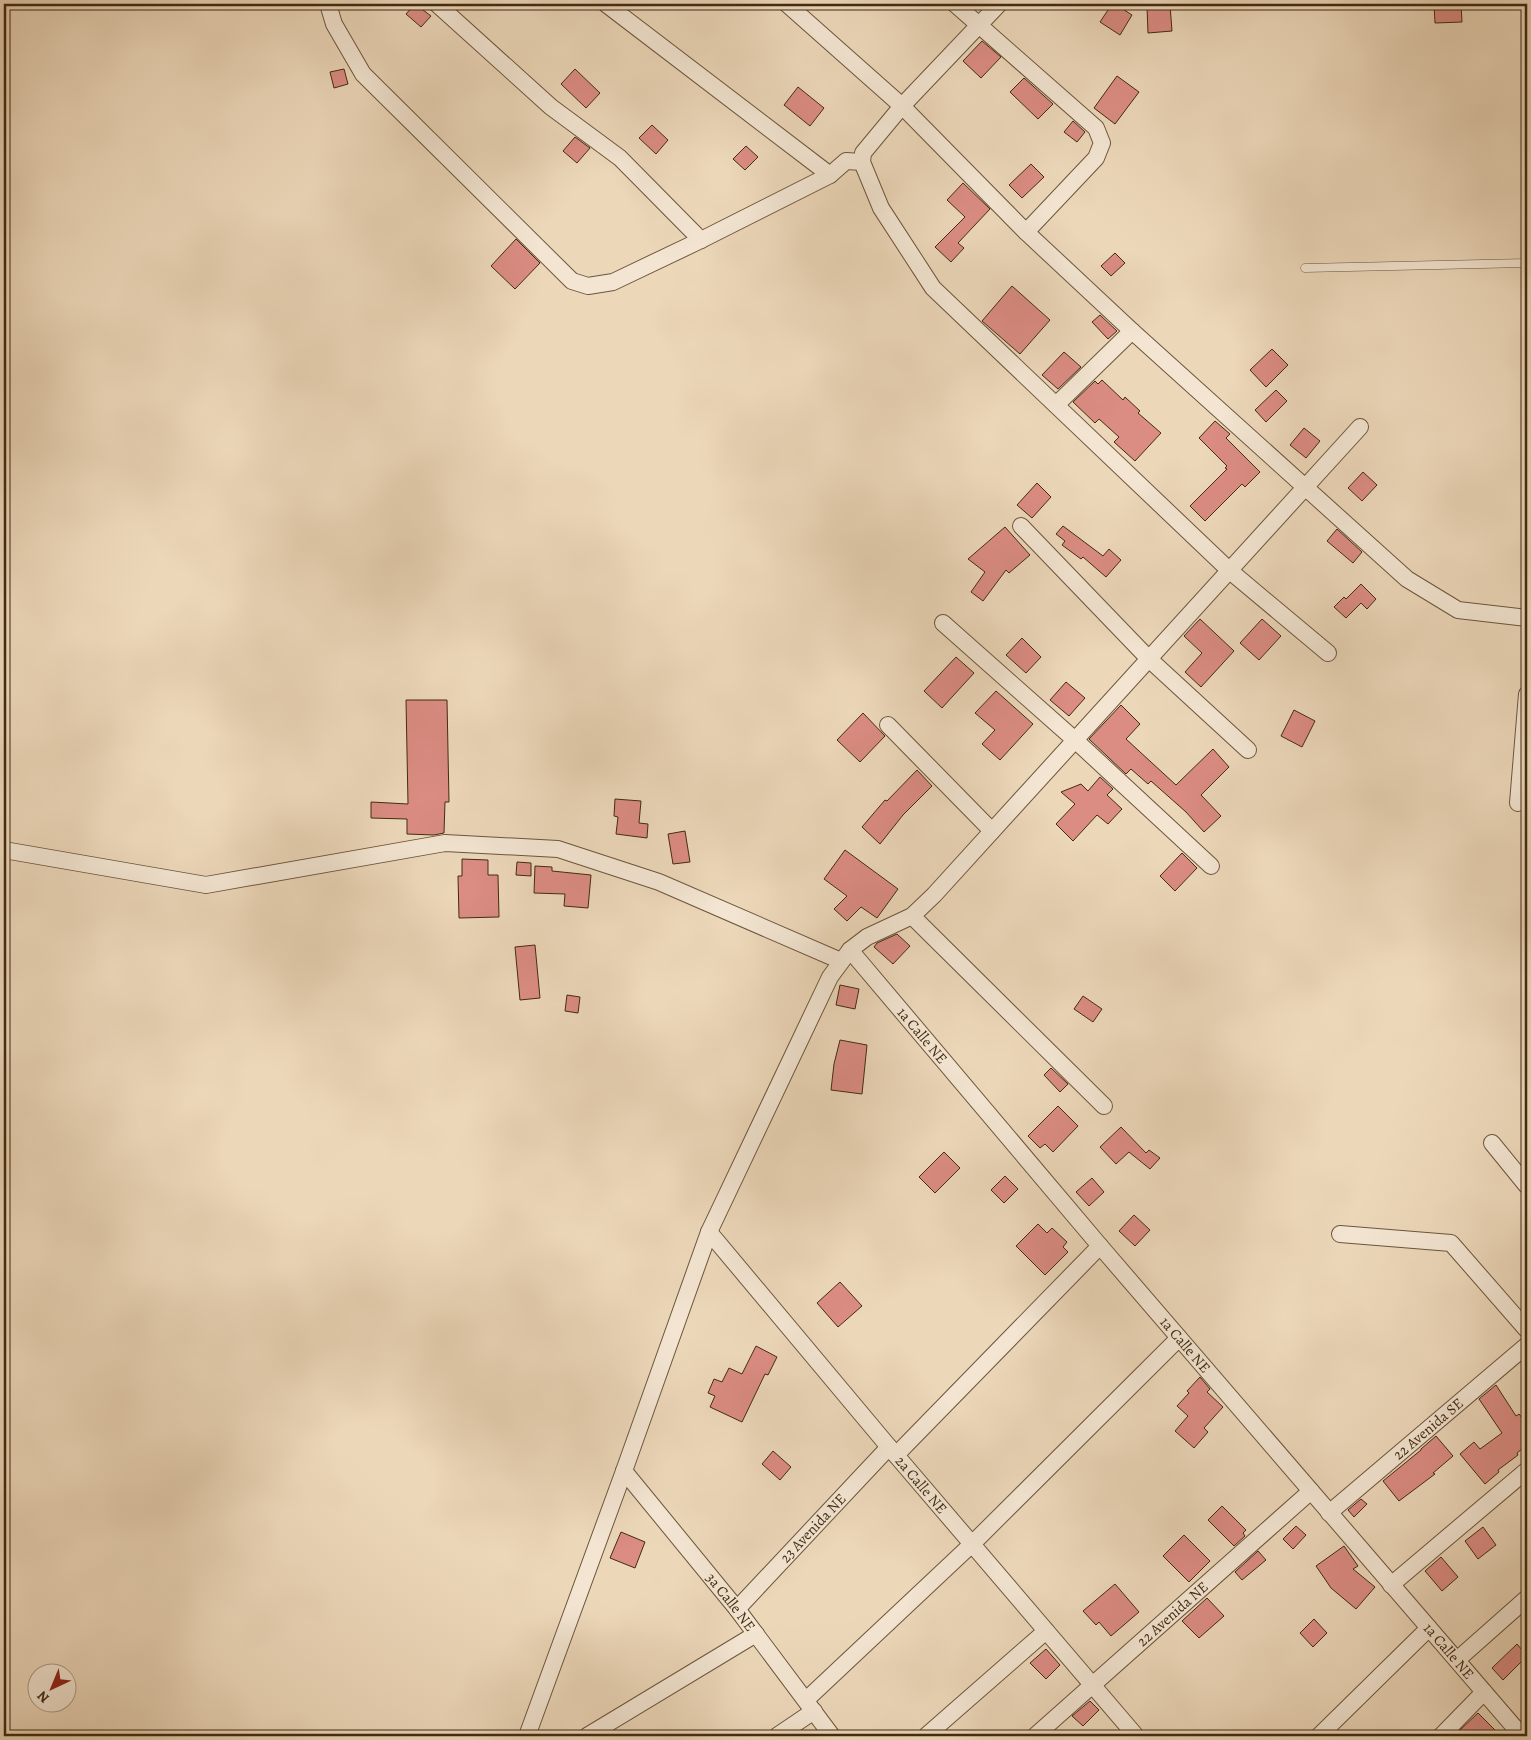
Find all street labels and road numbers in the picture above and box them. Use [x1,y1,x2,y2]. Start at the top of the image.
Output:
street label: 1a Calle NE [893,1003,952,1068]
street label: 1a Calle NE [1155,1313,1215,1377]
street label: 22 Avenida SE [1389,1393,1467,1464]
street label: 2a Calle NE [891,1452,952,1518]
street label: 23 Avenida NE [775,1489,850,1567]
street label: 3a Calle NE [701,1569,760,1635]
street label: 22 Avenida NE [1133,1577,1213,1651]
street label: 1a Calle NE [1419,1619,1479,1683]

